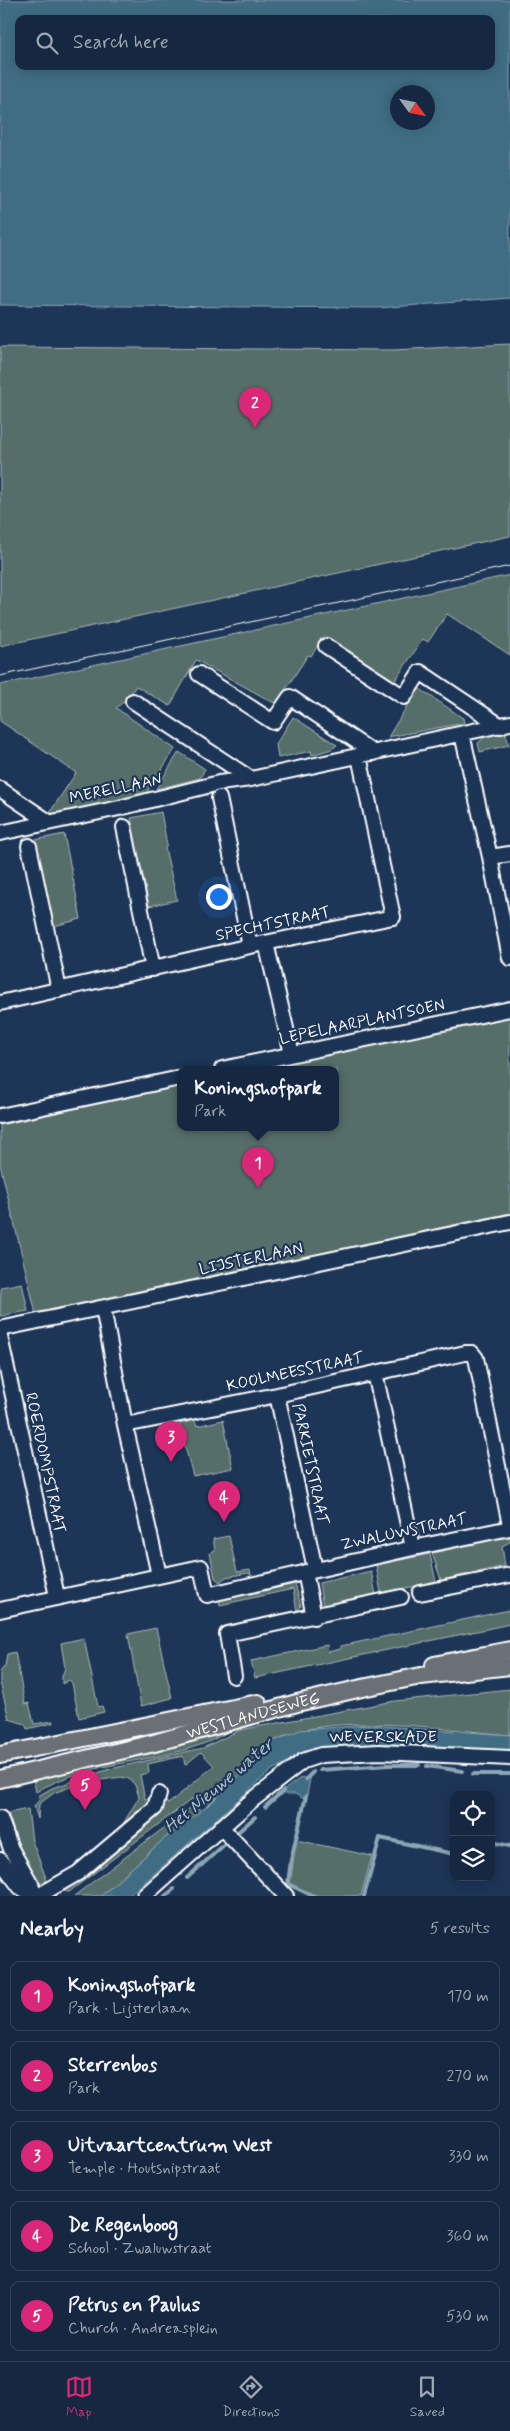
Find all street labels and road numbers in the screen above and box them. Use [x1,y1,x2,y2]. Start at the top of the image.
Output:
street label: MERELLAAN [67,769,165,809]
street label: SPECHTSTRAAT [214,902,332,946]
street label: LEPELAARPLANTSOEN [277,994,447,1050]
street label: LIJSTERLAAN [197,1238,305,1280]
street label: KOOLMEESSTRAAT [225,1347,366,1397]
street label: ROERDOMPSTRAAT [20,1391,70,1535]
street label: PARKIETSTRAAT [287,1401,333,1528]
street label: ZWALUWSTRAAT [339,1508,470,1556]
street label: WESTLANDSEWEG [184,1688,322,1744]
street label: WEVERSKADE [329,1727,437,1748]

